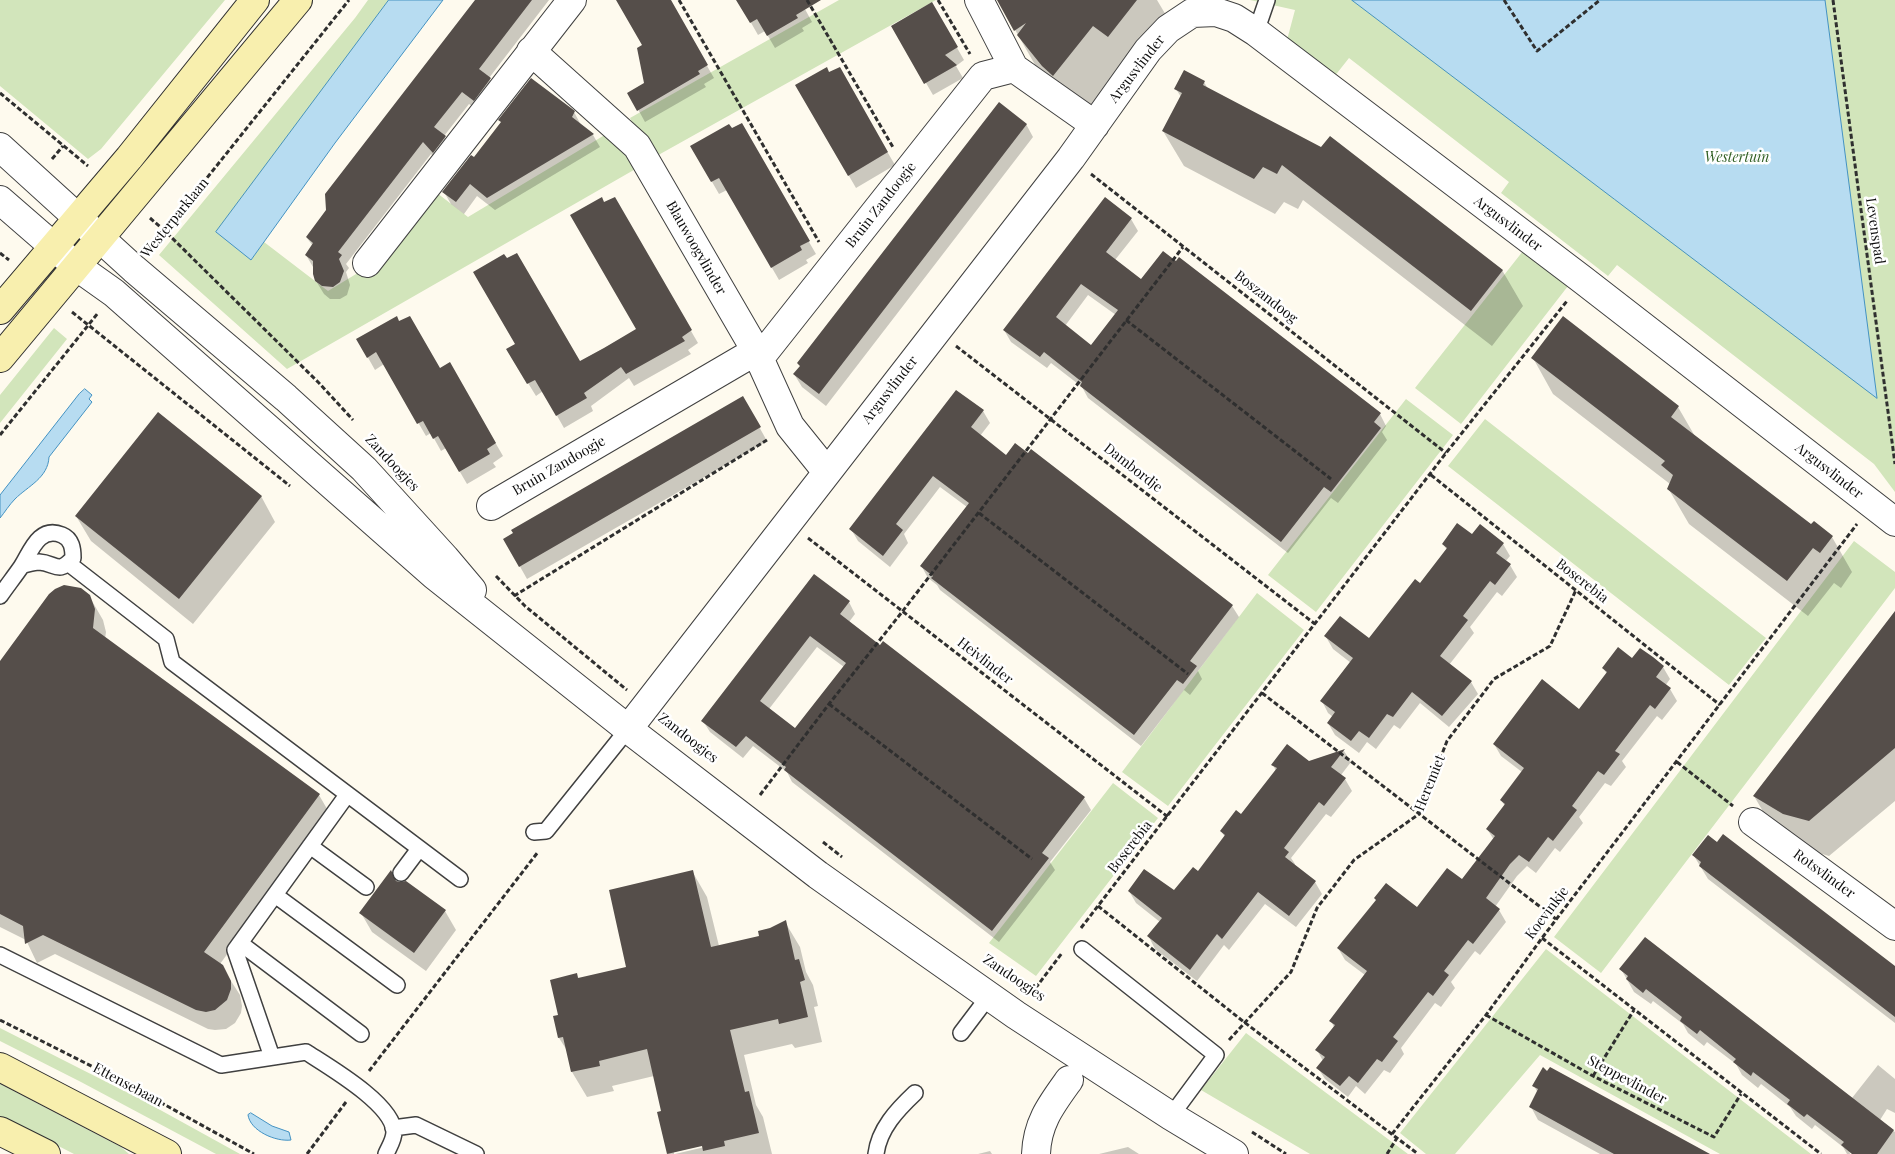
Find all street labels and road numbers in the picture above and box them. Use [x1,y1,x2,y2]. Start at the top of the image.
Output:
street label: Argusvlinder [1105,32,1169,106]
street label: Bruin Zandoogje [842,159,920,251]
street label: Westerparklaan [138,175,212,261]
street label: Argusvlinder [1471,193,1545,255]
street label: Levenspad [1862,197,1888,265]
street label: Blauwoogvlinder [662,198,730,298]
street label: Boszandoog [1231,267,1301,327]
street label: Argusvlinder [858,353,922,427]
street label: Zandoogjes [361,431,423,495]
street label: Bruin Zandoogje [510,433,608,499]
street label: Argusvlinder [1792,439,1866,503]
street label: Dambordje [1100,440,1166,496]
street label: Boserebia [1553,555,1611,607]
street label: Heivlinder [954,634,1016,688]
street label: Zandoogjes [655,709,721,767]
street label: Heremiet [1411,752,1449,814]
street label: Boserebia [1104,818,1156,876]
street label: Rotsvlinder [1790,846,1858,902]
street label: Koevinkje [1522,883,1572,943]
street label: Zandoogjes [980,951,1048,1005]
street label: Steppevlinder [1585,1052,1669,1108]
street label: Ettensebaan [90,1060,166,1110]

